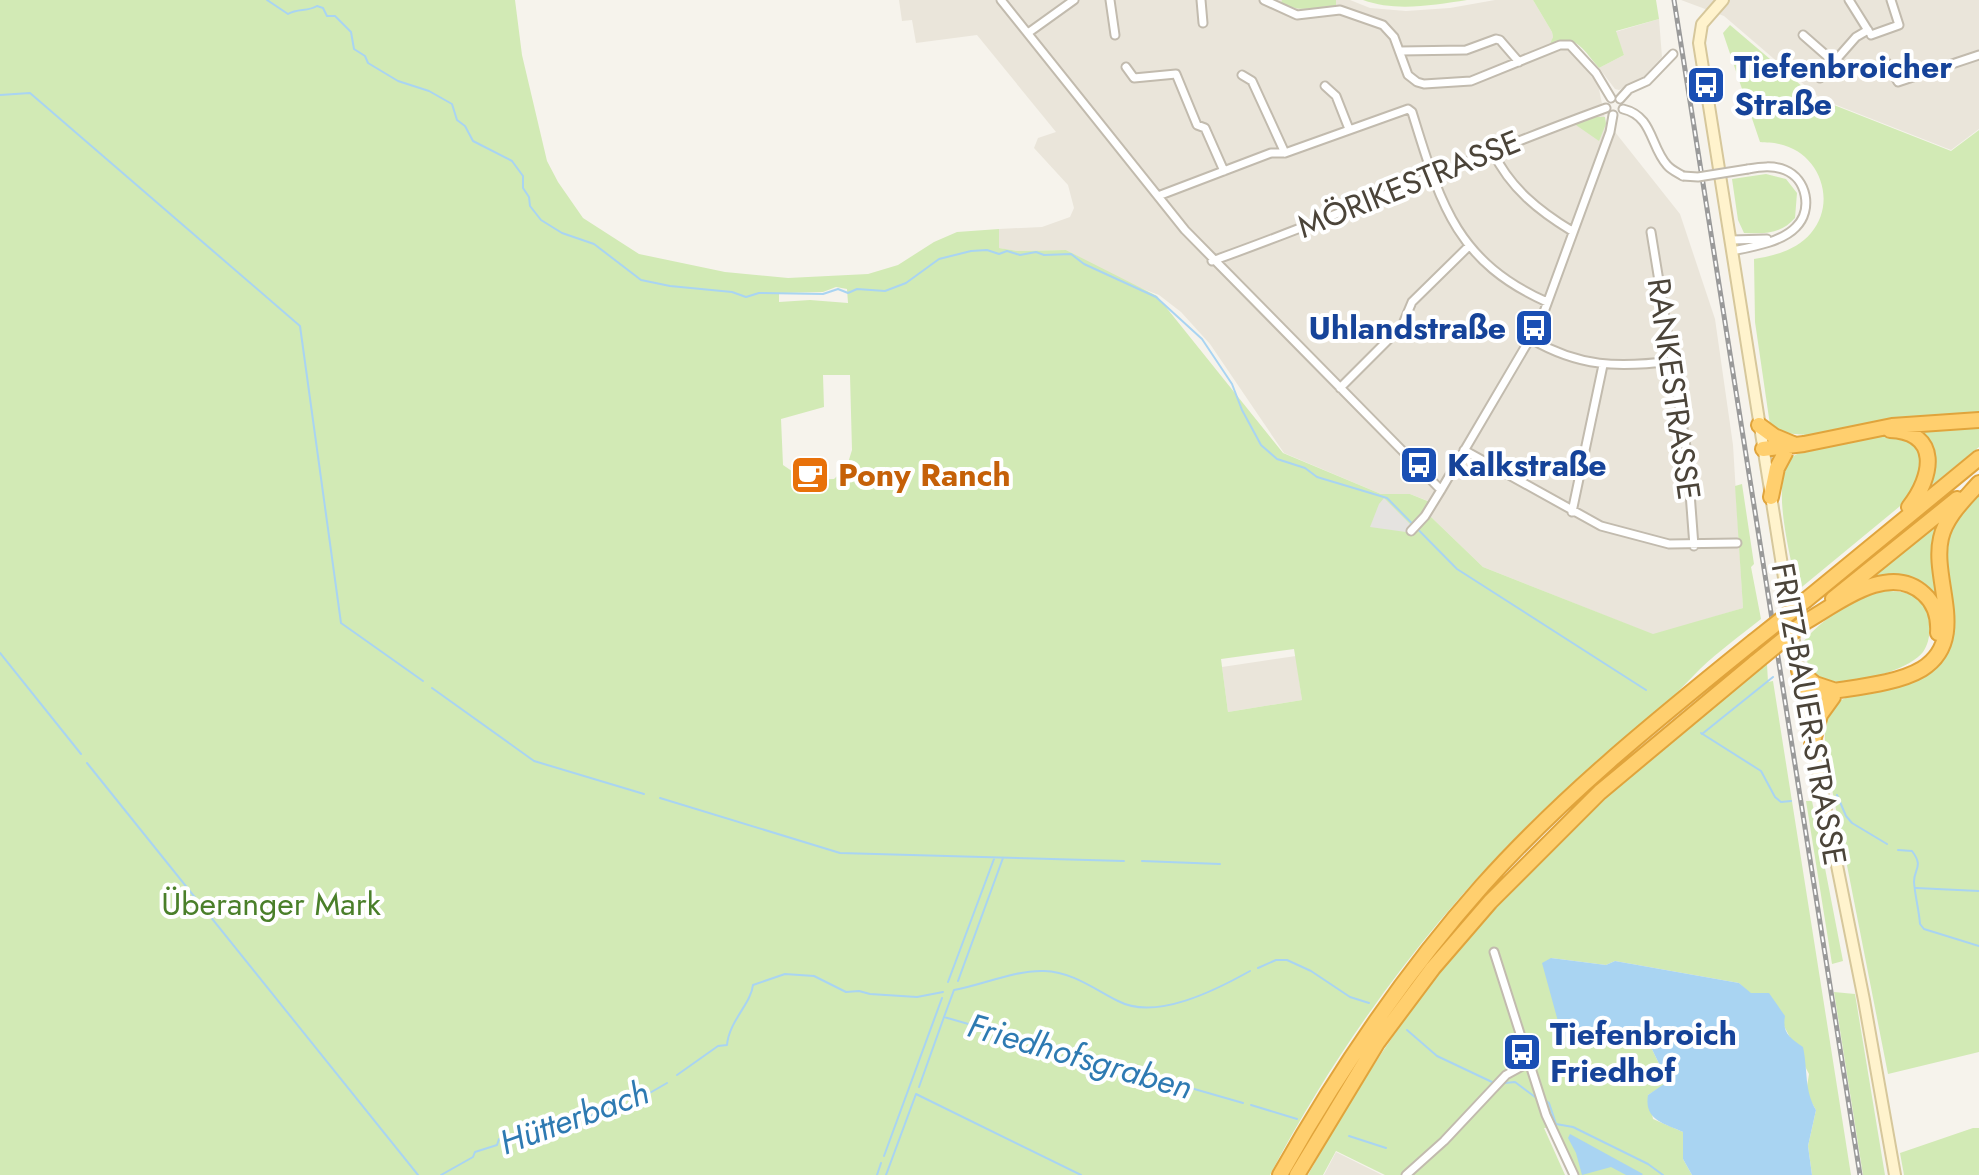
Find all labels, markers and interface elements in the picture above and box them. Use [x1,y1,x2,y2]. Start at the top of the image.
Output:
place label: Tiefenbroicher Straße [1734,44,1953,127]
bus stop icon: Tiefenbroicher Straße [1685,64,1727,106]
street label: MÖRIKESTRASSE [1291,118,1527,250]
street label: RANKESTRASSE [1636,275,1712,503]
place label: Uhlandstraße [1309,305,1506,351]
bus stop icon: Uhlandstraße [1513,307,1555,349]
place label: Kalkstraße [1447,442,1607,488]
bus stop icon: Kalkstraße [1398,444,1440,486]
place label: Pony Ranch [838,452,1011,498]
cafe icon: Pony Ranch [789,454,831,496]
street label: FRITZ-BAUER-STRASSE [1760,559,1858,869]
park label: Überanger Mark [161,881,382,927]
water label: Friedhofsgraben [962,1001,1198,1112]
place label: Tiefenbroich Friedhof [1550,1011,1737,1094]
bus stop icon: Tiefenbroich Friedhof [1501,1031,1543,1073]
water label: Hütterbach [493,1068,656,1167]

